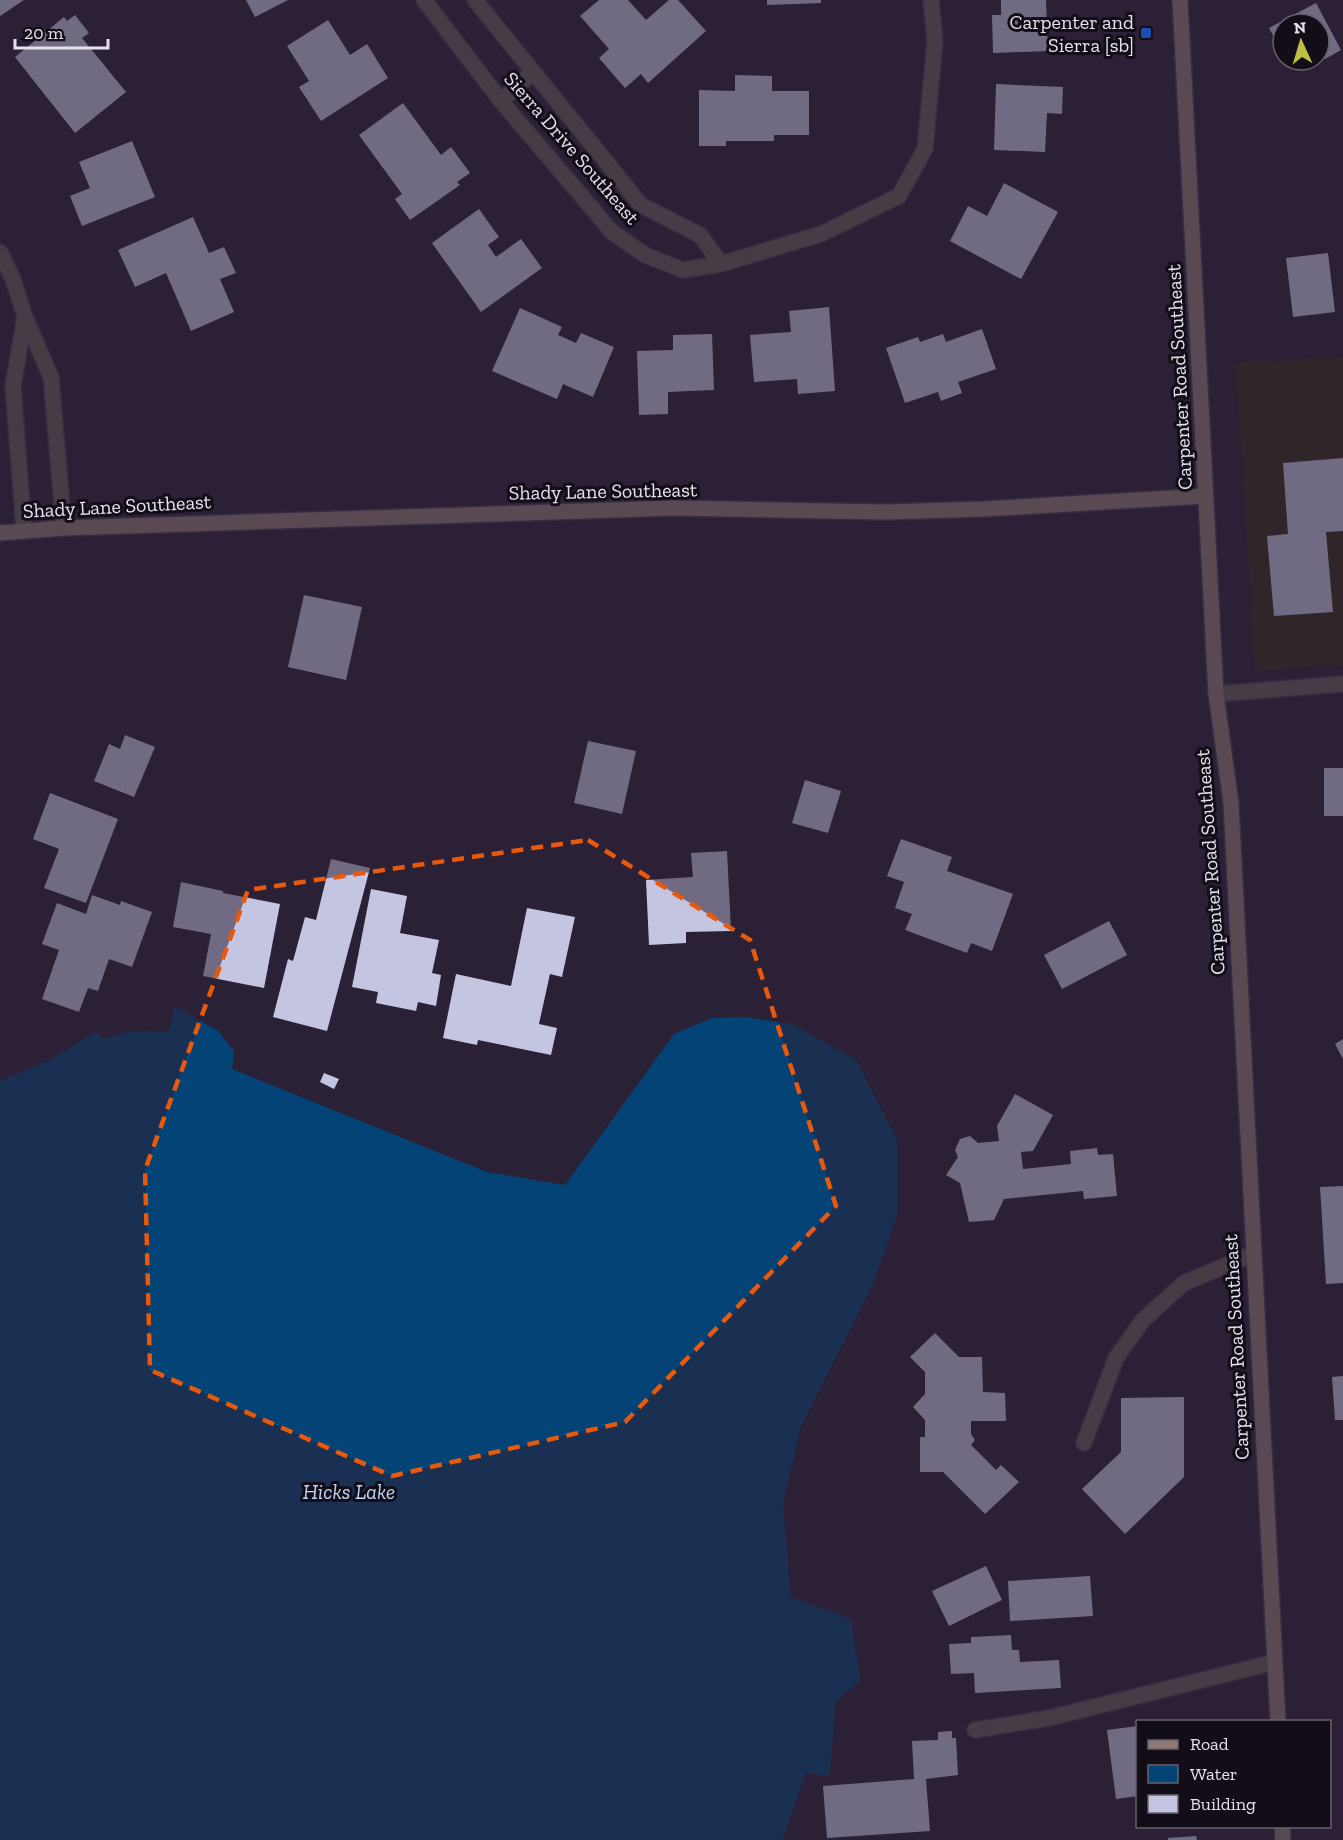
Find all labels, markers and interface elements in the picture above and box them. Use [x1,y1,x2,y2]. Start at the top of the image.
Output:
place label: Carpenter and Sierra [sb] [1010,10,1134,57]
scale bar [15,12,108,50]
north arrow [1271,12,1331,72]
text: N [1293,18,1307,37]
text: 20 m [24,22,64,44]
marker: Carpenter and Sierra [sb] [1139,26,1153,40]
street label: Sierra Drive Southeast [499,67,645,230]
street label: Carpenter Road Southeast [1161,263,1197,490]
street label: Shady Lane Southeast [509,477,698,505]
street label: Shady Lane Southeast [22,489,212,523]
street label: Carpenter Road Southeast [1190,748,1230,975]
street label: Carpenter Road Southeast [1218,1233,1254,1460]
water label: Hicks Lake [303,1479,395,1504]
legend [1136,1720,1331,1828]
text: Road [1190,1733,1229,1755]
text: Water [1190,1763,1237,1785]
text: Building [1190,1793,1256,1815]

